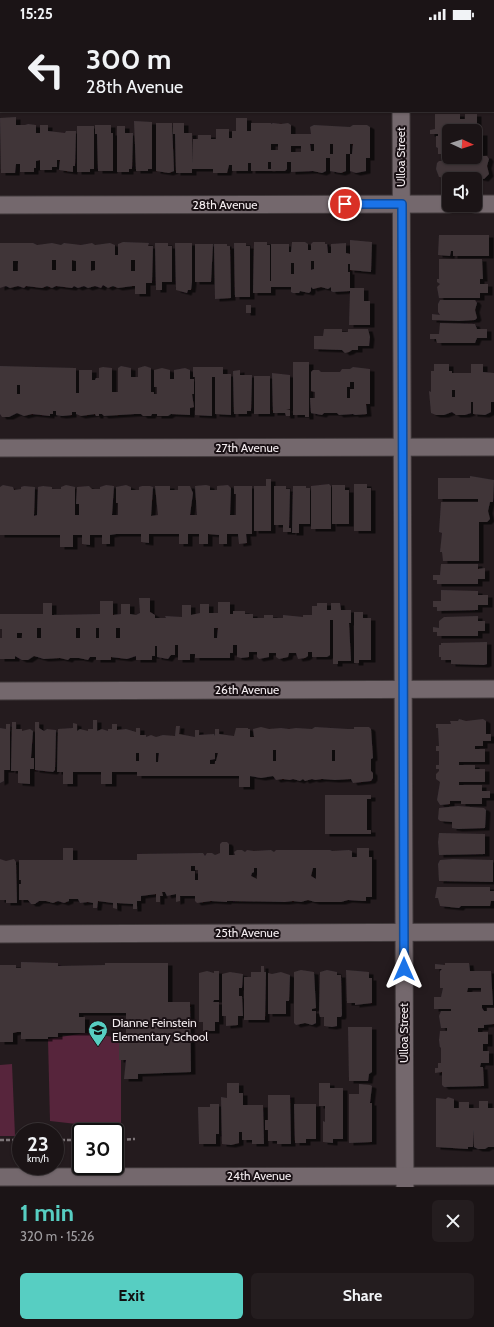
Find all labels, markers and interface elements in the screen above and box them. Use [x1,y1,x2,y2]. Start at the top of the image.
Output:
text: 15:25 [20,5,53,23]
text: 300 m [86,42,171,76]
icon: left [20,44,72,96]
text: 28th Avenue [86,76,183,98]
north arrow [442,124,482,164]
map controls [442,124,482,212]
street label: Ulloa Street [393,127,408,187]
button: sound [442,172,482,212]
pin [328,187,362,221]
icon: arrive [334,193,356,215]
street label: 28th Avenue [193,197,257,212]
street label: 27th Avenue [215,440,279,455]
street label: 26th Avenue [215,682,279,697]
street label: 25th Avenue [215,925,279,940]
position arrow [383,948,425,990]
street label: Ulloa Street [396,1003,411,1063]
place label: Dianne Feinstein Elementary School [112,1015,208,1044]
school or university icon: Dianne Feinstein Elementary School [87,1019,109,1047]
speed limit sign: 30 [72,1123,124,1175]
text: 23 [27,1132,49,1156]
text: km/h [27,1152,49,1165]
street label: 24th Avenue [227,1168,291,1183]
text: 1 min [20,1198,74,1227]
button: close [432,1200,474,1242]
text: 320 m · 15:26 [20,1228,94,1244]
button: Exit [20,1273,243,1319]
button: Share [251,1273,474,1319]

